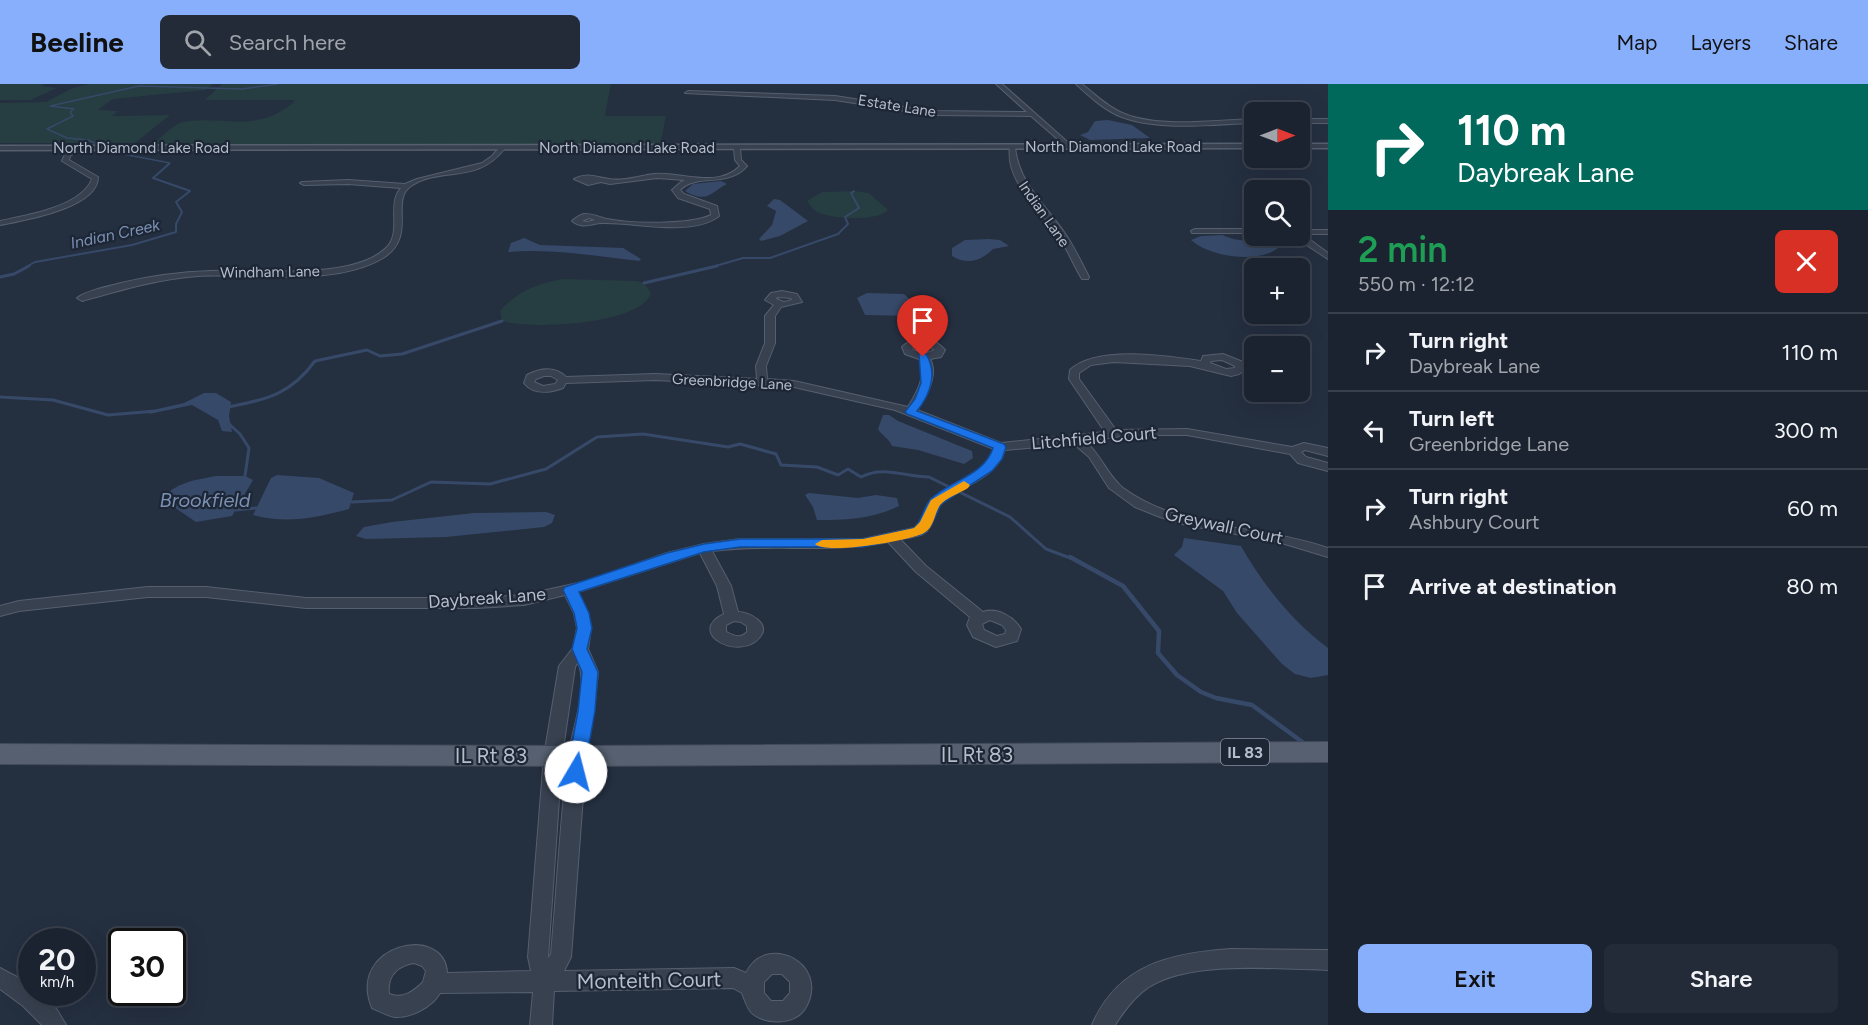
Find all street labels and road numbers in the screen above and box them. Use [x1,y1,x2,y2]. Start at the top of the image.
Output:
street label: Estate Lane [857,91,937,121]
street label: North Diamond Lake Road [1025,138,1201,156]
street label: North Diamond Lake Road [53,139,229,157]
street label: North Diamond Lake Road [539,139,715,157]
street label: Indian Lane [1015,178,1073,250]
street label: Windham Lane [220,262,320,282]
street label: Greenbridge Lane [672,370,792,394]
street label: Litchfield Court [1030,422,1158,454]
street label: Greywall Court [1163,503,1285,549]
street label: Daybreak Lane [427,583,547,613]
road number: IL 83 [1221,739,1269,765]
street label: IL Rt 83 [941,742,1013,767]
street label: IL Rt 83 [455,743,527,768]
street label: Monteith Court [576,966,722,994]

